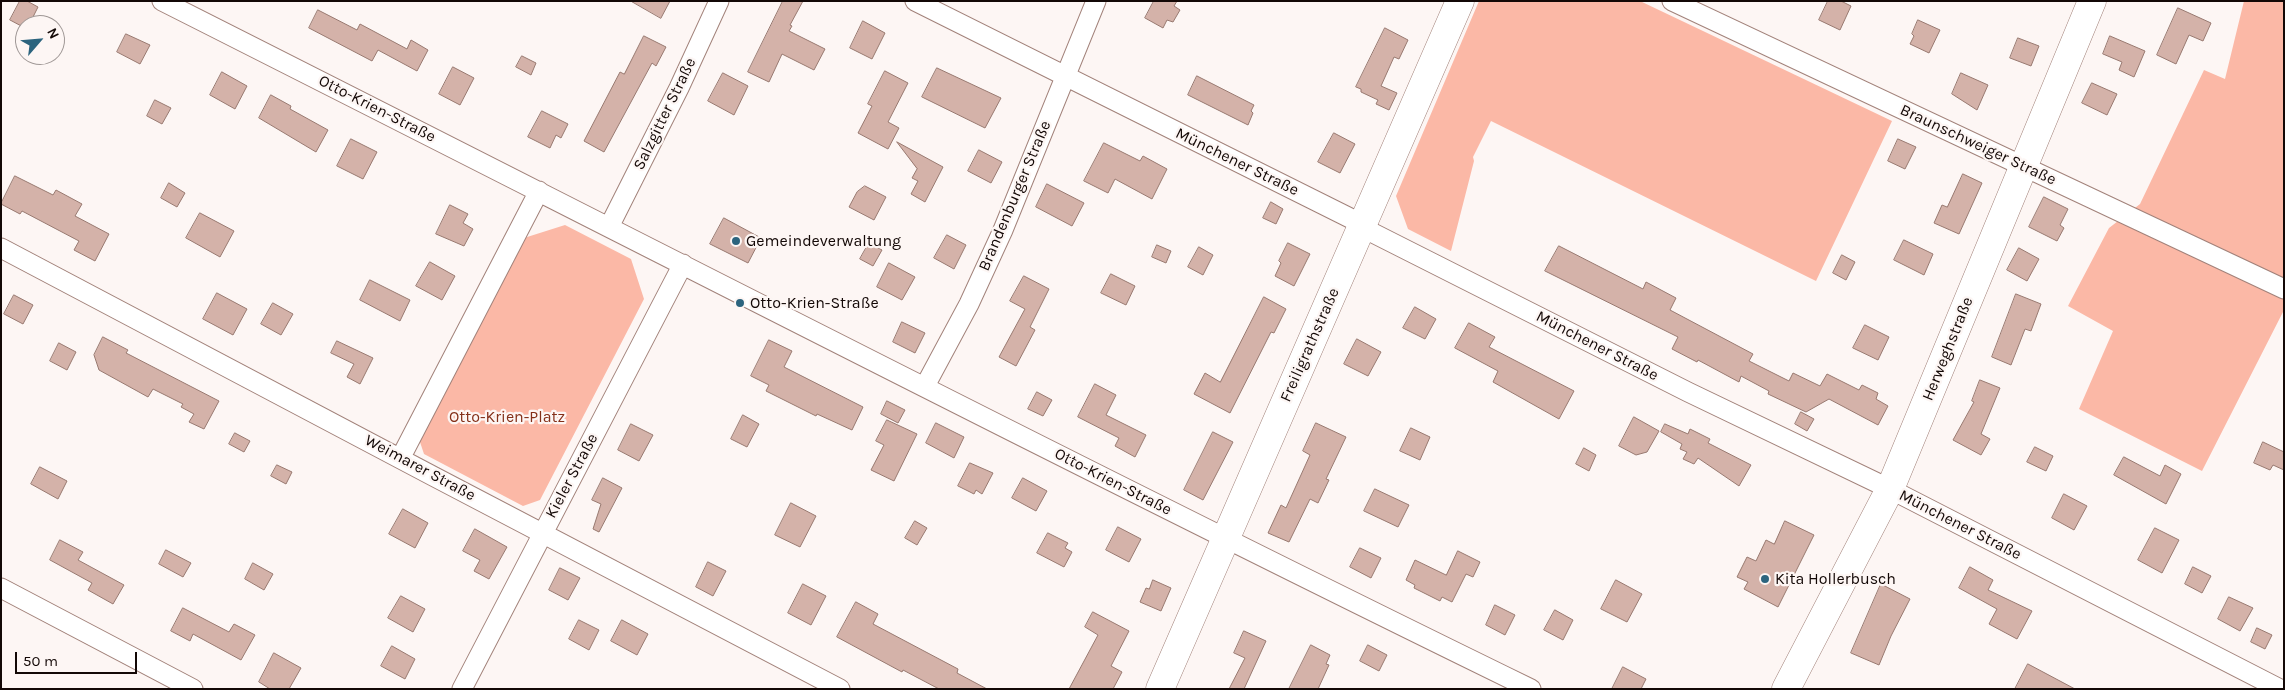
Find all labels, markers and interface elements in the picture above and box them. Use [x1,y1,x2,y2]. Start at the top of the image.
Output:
north arrow [15,15,65,65]
text: N [43,25,63,42]
street label: Salzgitter Straße [630,55,700,173]
street label: Otto-Krien-Straße [315,71,439,147]
street label: Braunschweiger Straße [1897,100,2059,190]
street label: Brandenburger Straße [975,118,1055,274]
street label: Münchener Straße [1172,124,1302,200]
place label: Gemeindeverwaltung [746,231,901,251]
marker: Gemeindeverwaltung [730,235,742,247]
street label: Freiligrathstraße [1276,285,1344,405]
place label: Otto-Krien-Straße [750,293,879,313]
street label: Herweghstraße [1918,294,1978,404]
marker: Otto-Krien-Straße [734,297,746,309]
street label: Münchener Straße [1533,307,1661,385]
park label: Otto-Krien-Platz [449,407,565,427]
street label: Kieler Straße [542,430,602,522]
street label: Weimarer Straße [361,431,479,505]
street label: Otto-Krien-Straße [1051,444,1175,520]
street label: Münchener Straße [1896,486,2024,564]
place label: Kita Hollerbusch [1775,569,1896,589]
marker: Kita Hollerbusch [1759,573,1771,585]
scale bar [18,642,140,674]
text: 50 m [23,652,58,670]

